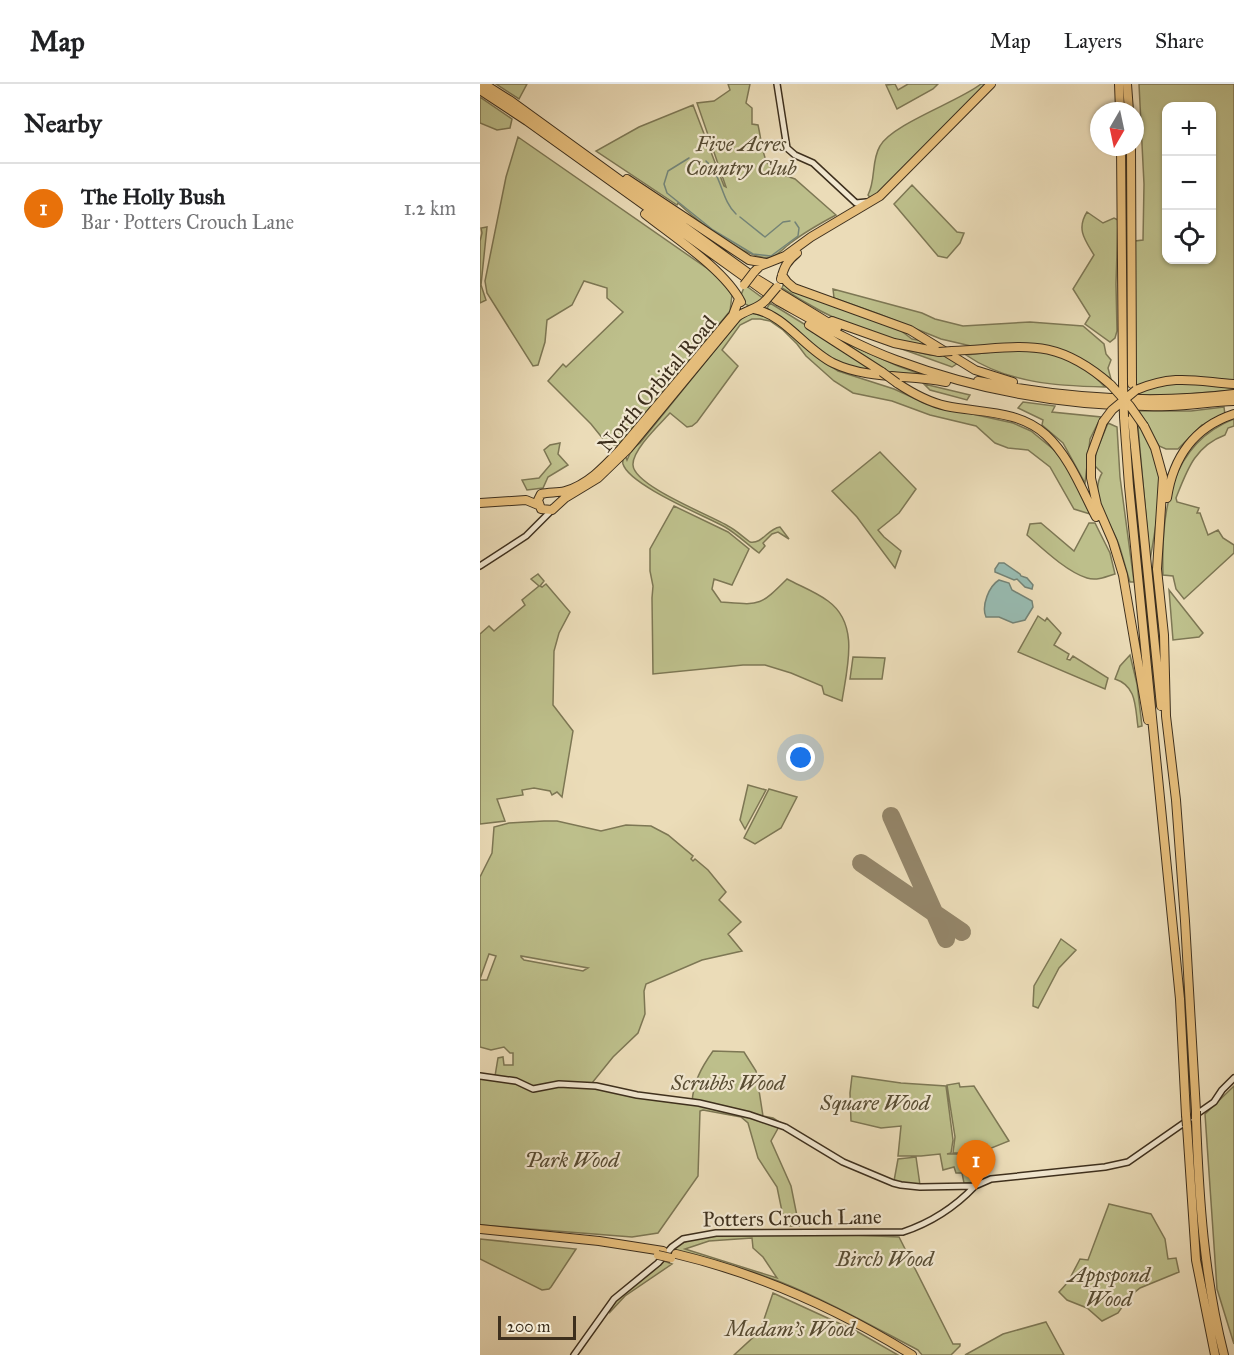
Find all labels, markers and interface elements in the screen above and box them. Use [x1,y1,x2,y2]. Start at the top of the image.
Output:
text: Map [30,24,85,59]
text: Map [990,28,1031,54]
text: Layers [1064,28,1122,54]
text: Share [1155,28,1204,54]
north arrow [1090,102,1144,156]
map controls [1162,102,1216,264]
button: + [1162,102,1216,156]
text: Nearby [24,107,102,139]
park label: Five Acres Country Club [685,131,797,181]
button: − [1162,156,1216,210]
text: The Holly Bush [81,183,225,210]
text: 1 [40,196,47,220]
text: 1.2 km [404,196,456,220]
text: Bar · Potters Crouch Lane [81,210,294,234]
button: locate [1162,210,1216,264]
street label: North Orbital Road [592,310,722,458]
your location [786,743,815,772]
park label: Scrubbs Wood [670,1070,787,1096]
park label: Square Wood [819,1090,932,1116]
pin: 1 [956,1140,996,1190]
park label: Park Wood [525,1147,621,1173]
street label: Potters Crouch Lane [702,1203,882,1233]
park label: Birch Wood [835,1246,936,1272]
park label: Appspond Wood [1066,1262,1152,1312]
scale bar [498,1313,576,1340]
park label: Madam's Wood [723,1316,857,1342]
text: 200 m [507,1317,550,1336]

